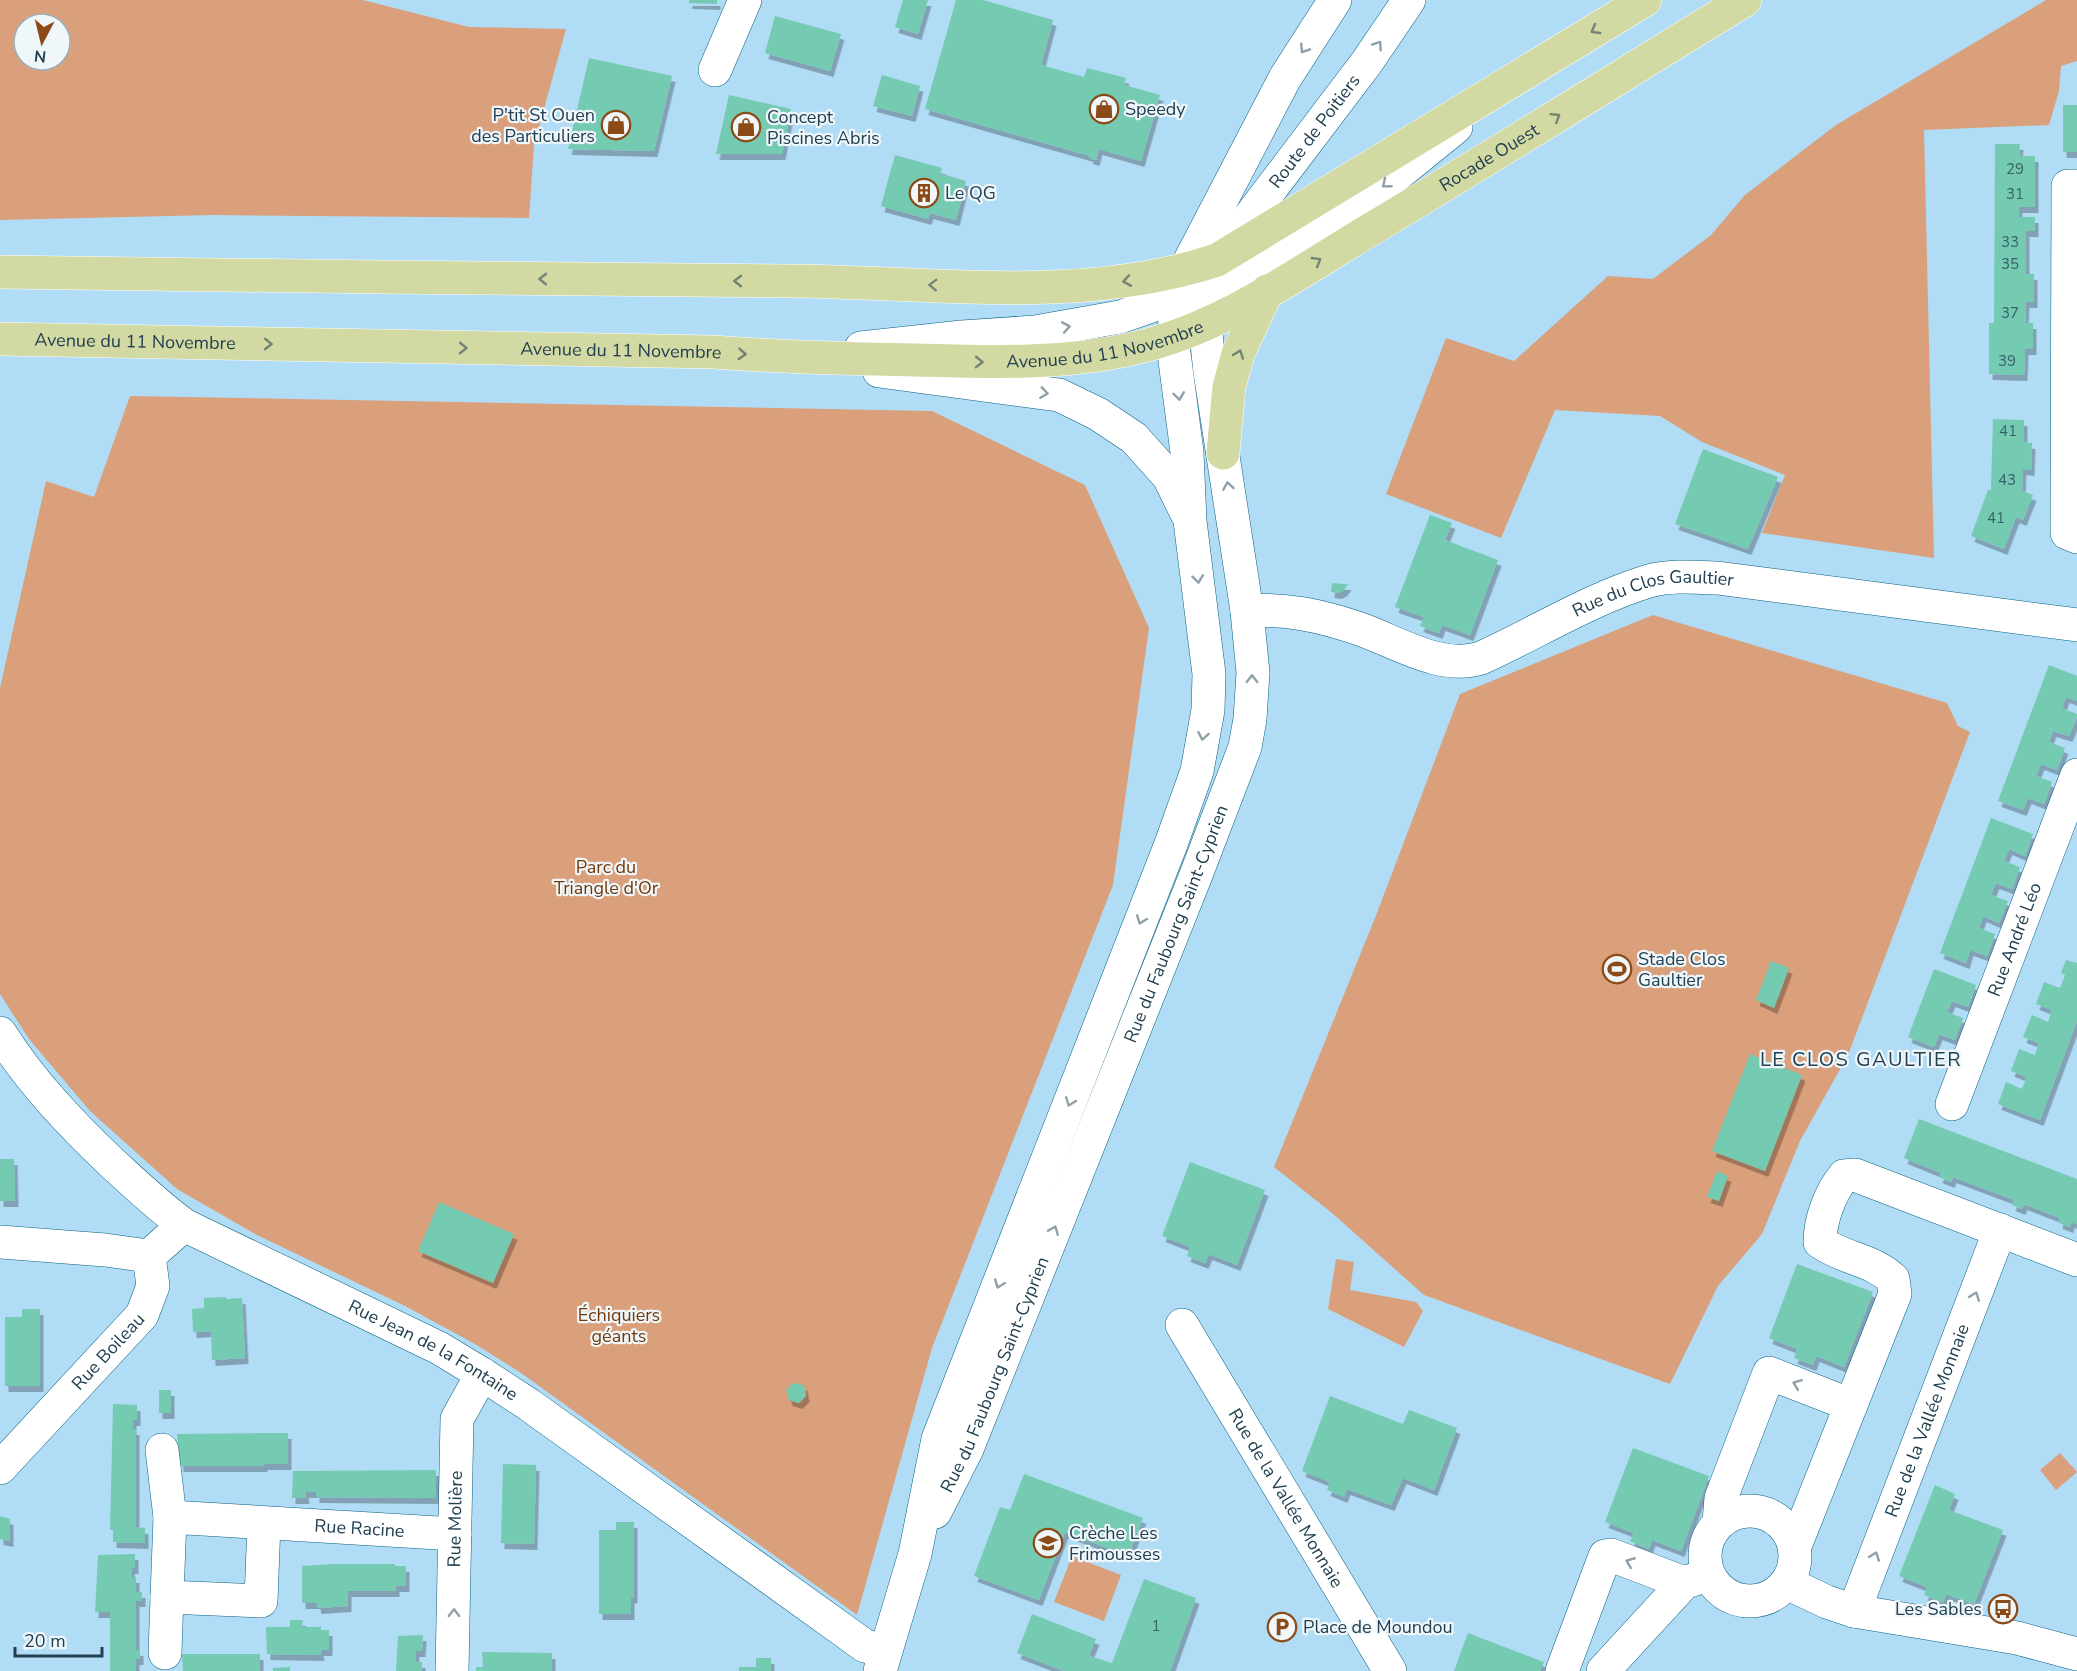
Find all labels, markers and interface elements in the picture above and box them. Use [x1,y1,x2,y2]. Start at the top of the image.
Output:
north arrow [12,12,72,72]
one-way arrow [1591,22,1601,34]
one-way arrow [1371,41,1382,52]
one-way arrow [1299,43,1311,53]
text: N [33,44,48,68]
street label: Route de Poitiers [1264,69,1366,193]
shop icon: Speedy [1088,93,1120,125]
place label: Speedy [1125,97,1186,121]
place label: P'tit St Ouen des Particuliers [471,103,595,148]
place label: Concept Piscines Abris [767,105,880,150]
shop icon: P'tit St Ouen des Particuliers [600,109,632,141]
shop icon: Concept Piscines Abris [730,111,762,143]
one-way arrow [1550,112,1560,124]
street label: Rocade Ouest [1435,117,1544,197]
house number: 29 [2006,159,2024,179]
one-way arrow [1381,176,1392,187]
building icon: Le QG [908,177,940,209]
place label: Le QG [945,181,996,205]
house number: 31 [2006,184,2024,204]
house number: 33 [2001,232,2019,252]
house number: 35 [2001,254,2019,274]
one-way arrow [1311,257,1321,268]
one-way arrow [538,273,547,285]
one-way arrow [1123,274,1133,287]
one-way arrow [733,275,742,287]
one-way arrow [928,279,937,291]
house number: 37 [2001,303,2019,323]
street label: Avenue du 11 Novembre [1006,315,1207,374]
one-way arrow [1061,321,1071,334]
street label: Avenue du 11 Novembre [34,328,236,355]
street label: Avenue du 11 Novembre [520,336,722,365]
one-way arrow [264,338,273,350]
one-way arrow [459,341,468,354]
one-way arrow [738,348,747,361]
one-way arrow [1231,349,1244,360]
house number: 39 [1998,351,2016,371]
one-way arrow [975,356,984,368]
one-way arrow [1039,387,1049,399]
one-way arrow [1173,391,1185,400]
house number: 41 [1999,421,2017,441]
house number: 43 [1998,470,2016,490]
one-way arrow [1223,481,1235,491]
house number: 41 [1987,508,2005,528]
street label: Rue du Clos Gaultier [1568,565,1736,623]
one-way arrow [1191,575,1204,584]
one-way arrow [1246,675,1258,684]
one-way arrow [1197,731,1210,741]
street label: Rue du Faubourg Saint-Cyprien [1118,801,1234,1046]
park label: Parc du Triangle d'Or [554,855,659,900]
street label: Rue André Léo [1982,879,2047,1000]
one-way arrow [1136,914,1148,925]
place label: Stade Clos Gaultier [1638,947,1726,992]
sports icon: Stade Clos Gaultier [1601,953,1633,985]
district label: LE CLOS GAULTIER [1760,1046,1962,1073]
one-way arrow [1065,1096,1077,1107]
one-way arrow [1047,1226,1059,1237]
street label: Rue du Faubourg Saint-Cyprien [935,1253,1055,1497]
one-way arrow [994,1277,1006,1288]
one-way arrow [1968,1291,1980,1302]
street label: Rue Jean de la Fontaine [344,1294,523,1406]
park label: Échiquiers géants [578,1303,660,1348]
street label: Rue Boileau [66,1308,150,1395]
street label: Rue de la Vallée Monnaie [1879,1320,1975,1521]
one-way arrow [1792,1378,1802,1391]
street label: Rue de la Vallée Monnaie [1223,1404,1349,1592]
street label: Rue Molière [442,1470,468,1568]
street label: Rue Racine [314,1514,405,1543]
place label: Crèche Les Frimousses [1069,1521,1160,1566]
school or university icon: Crèche Les Frimousses [1032,1527,1064,1559]
one-way arrow [1868,1551,1880,1562]
one-way arrow [1625,1557,1636,1569]
bus stop icon: Les Sables [1987,1593,2019,1625]
place label: Les Sables [1895,1597,1982,1621]
one-way arrow [447,1608,460,1617]
parking icon: Place de Moundou [1266,1611,1298,1643]
place label: Place de Moundou [1303,1615,1453,1639]
house number: 1 [1151,1616,1161,1636]
scale bar [15,1620,102,1658]
text: 20 m [24,1629,66,1653]

